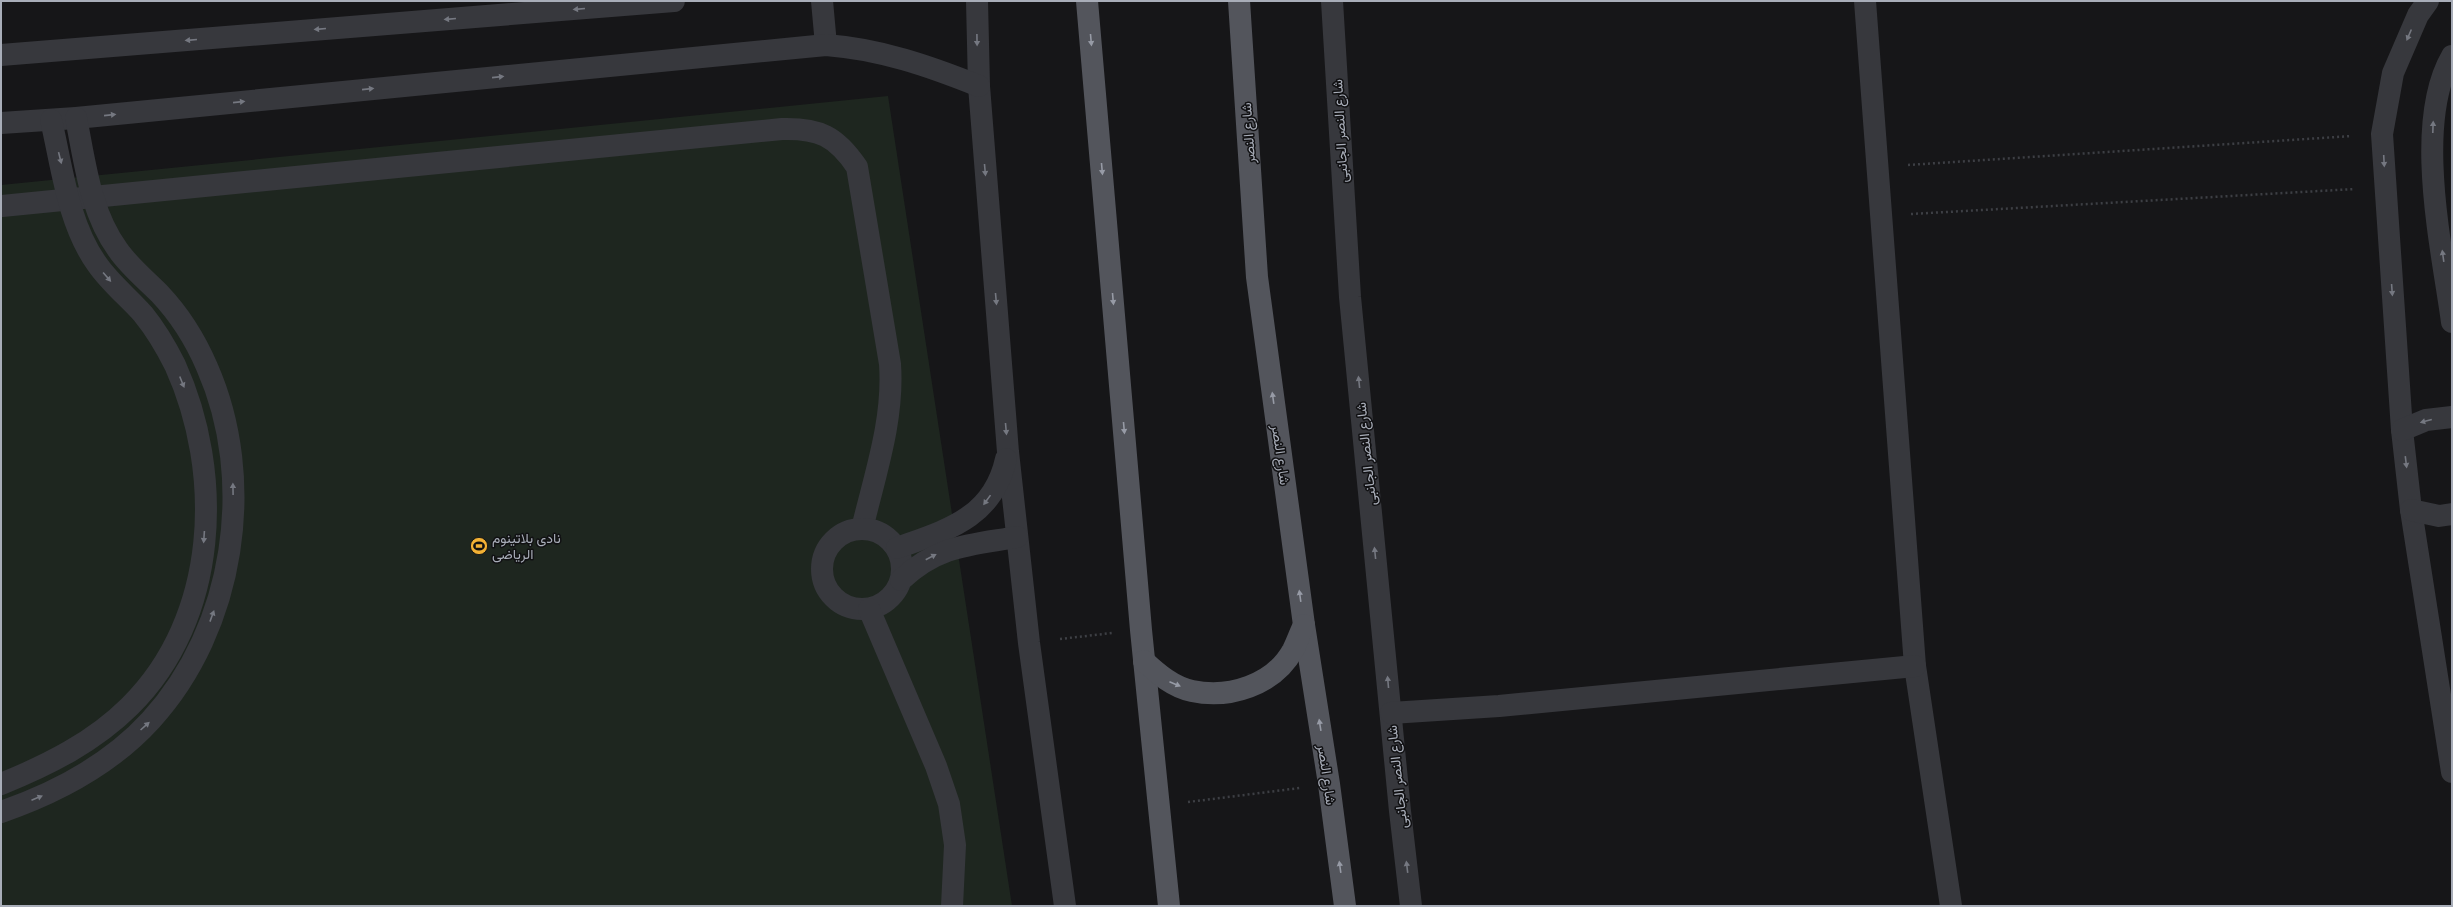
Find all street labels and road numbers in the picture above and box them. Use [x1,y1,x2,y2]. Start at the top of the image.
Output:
street label: شارع النصر الجانبى [1329,79,1354,183]
street label: شارع النصر [1238,102,1261,165]
street label: شارع النصر الجانبى [1353,401,1382,506]
street label: شارع النصر [1266,423,1293,487]
street label: شارع النصر الجانبى [1384,724,1413,829]
street label: شارع النصر [1312,743,1339,807]

